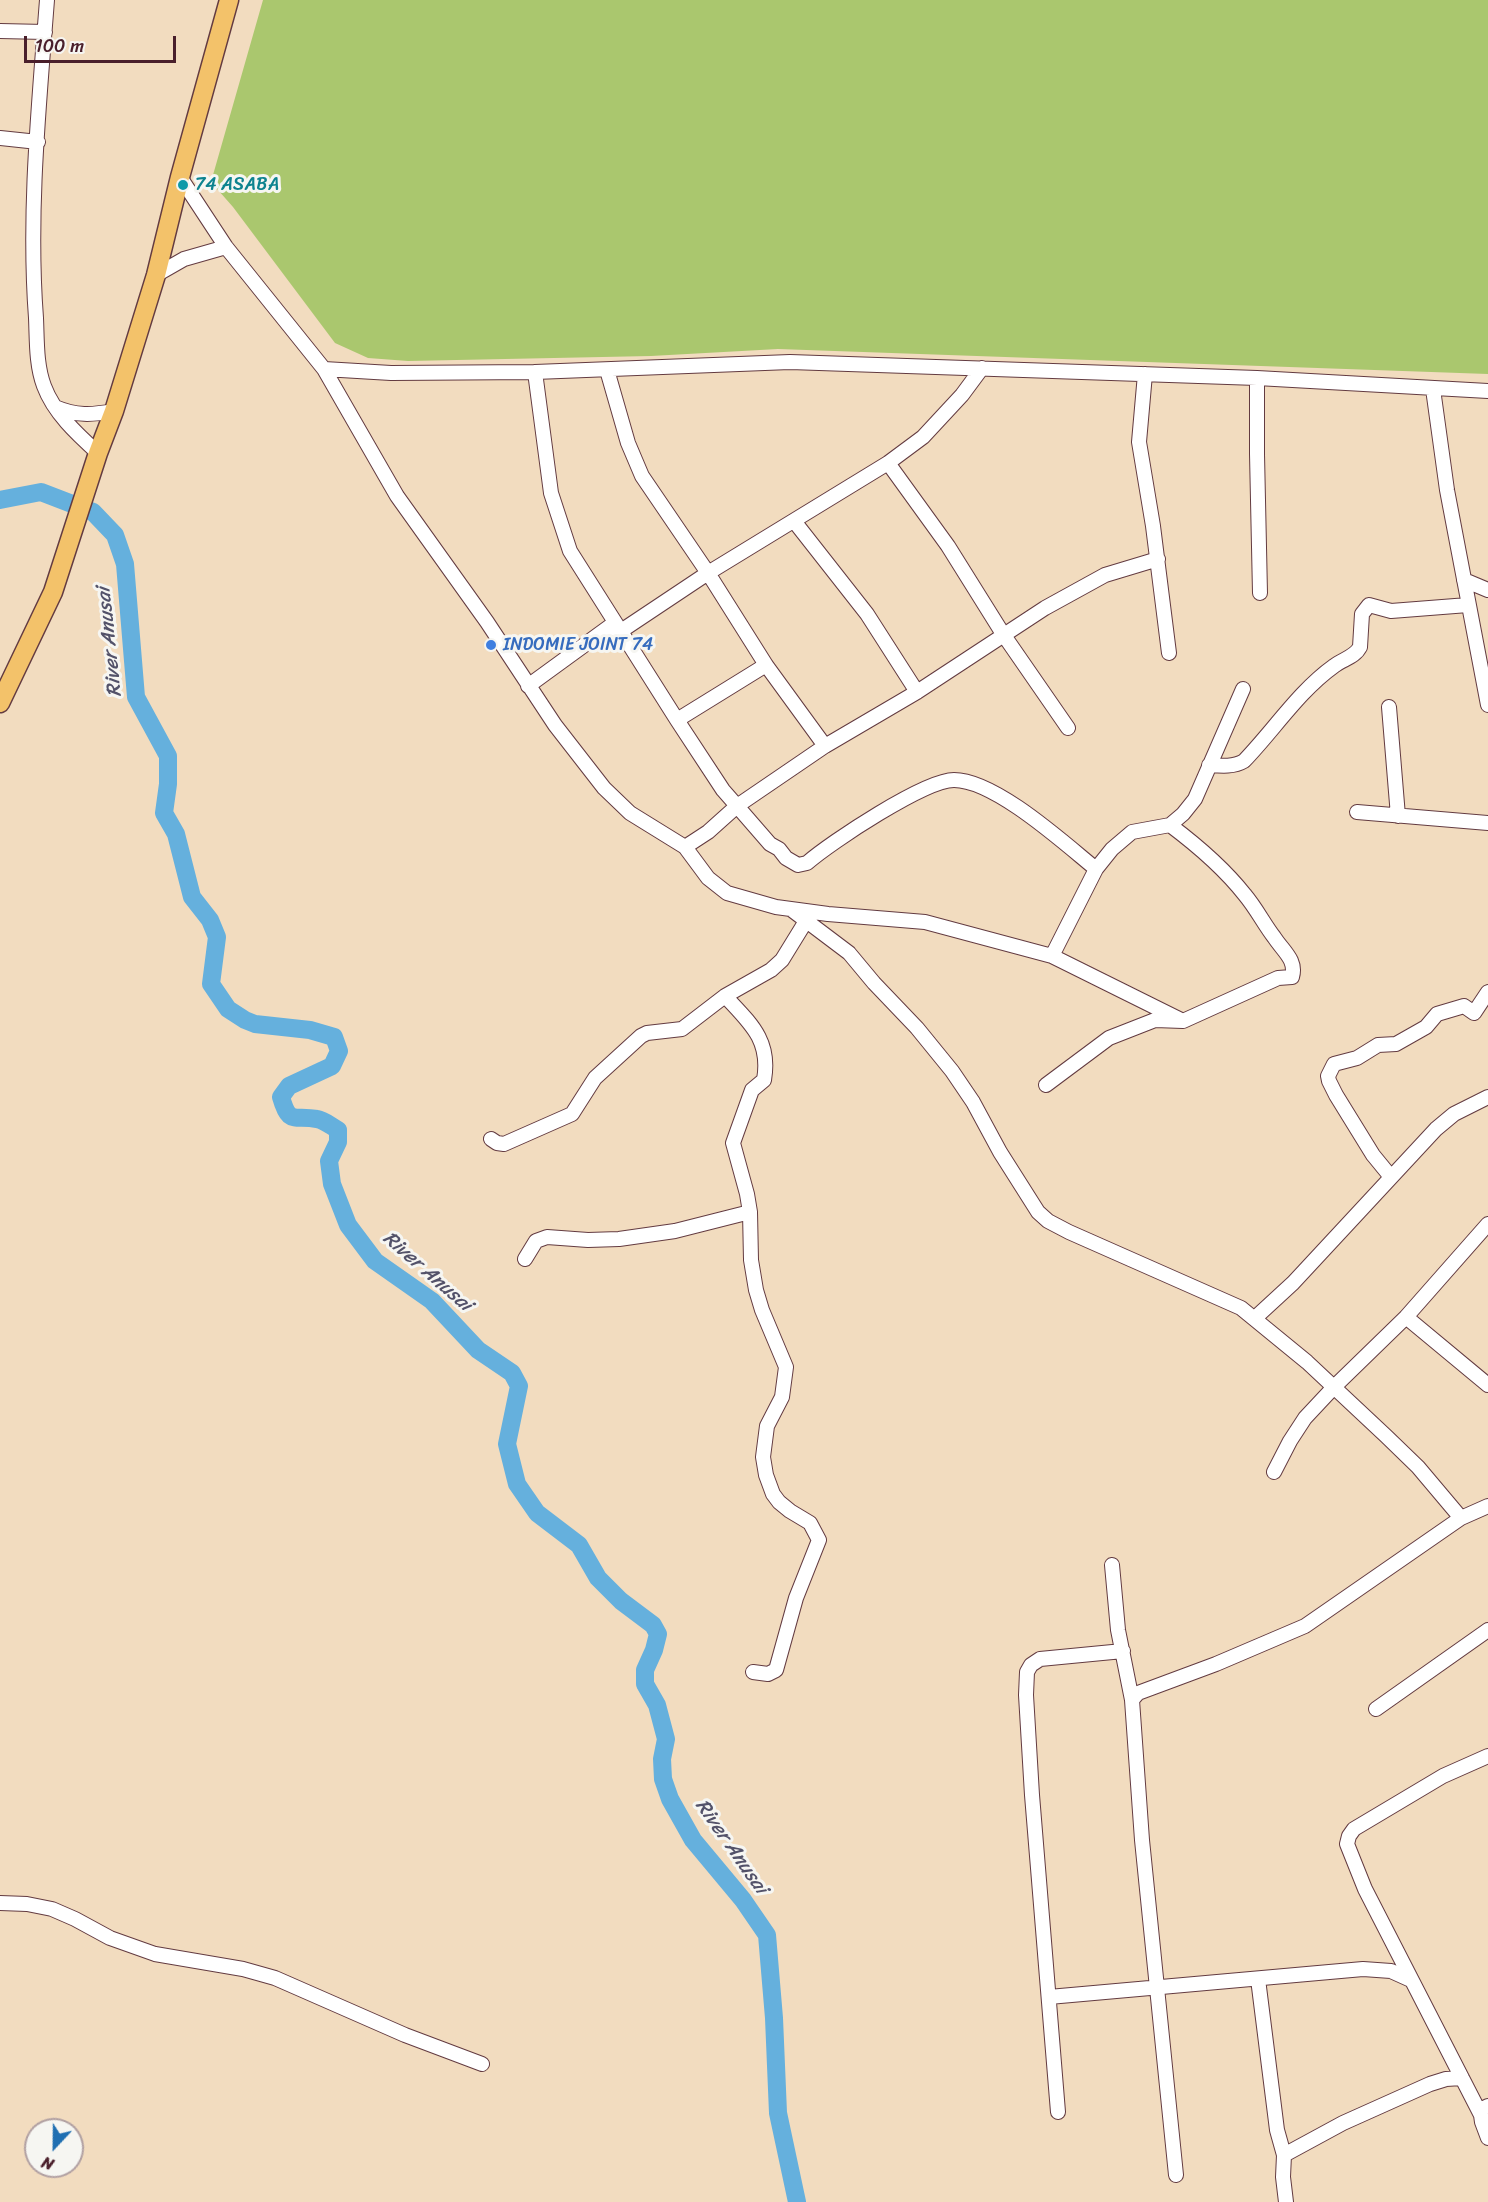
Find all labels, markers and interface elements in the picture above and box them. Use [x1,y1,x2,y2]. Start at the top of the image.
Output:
scale bar [27,24,178,62]
text: 100 m [35,30,84,62]
place label: 74 ASABA [195,174,279,196]
marker: 74 ASABA [176,178,190,192]
water label: River Anusai [92,586,128,698]
place label: INDOMIE JOINT 74 [503,634,653,656]
marker: INDOMIE JOINT 74 [484,638,498,652]
water label: River Anusai [378,1227,476,1317]
water label: River Anusai [690,1795,772,1899]
north arrow [24,2118,84,2178]
text: N [37,2148,58,2179]

